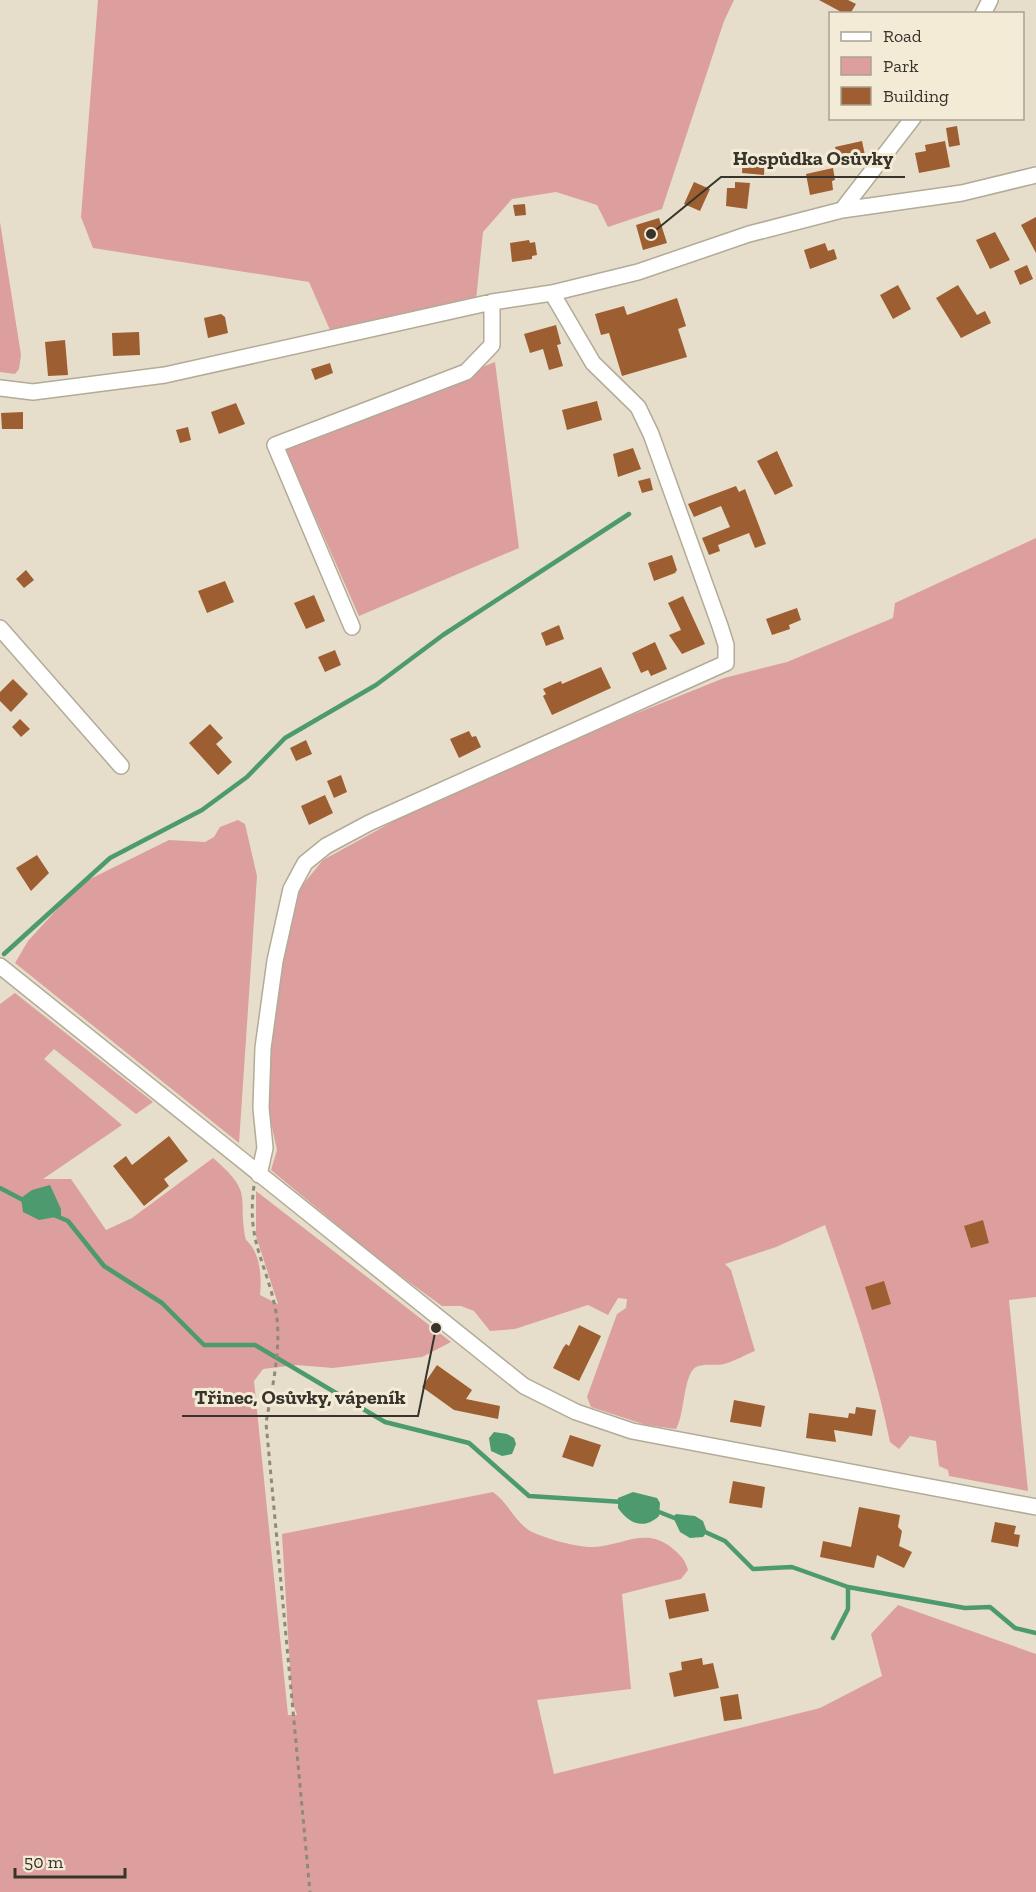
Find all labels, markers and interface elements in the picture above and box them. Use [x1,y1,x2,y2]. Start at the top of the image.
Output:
legend [829,12,1024,120]
text: Road [883,25,922,47]
text: Park [883,55,919,77]
text: Building [883,85,949,107]
callout: Hospůdka Osůvky [721,139,905,177]
text: Hospůdka Osůvky [733,146,894,170]
callout: Třinec, Osůvky, vápeník [182,1378,418,1416]
text: Třinec, Osůvky, vápeník [195,1385,405,1409]
scale bar [15,1841,124,1879]
text: 50 m [24,1851,64,1873]

